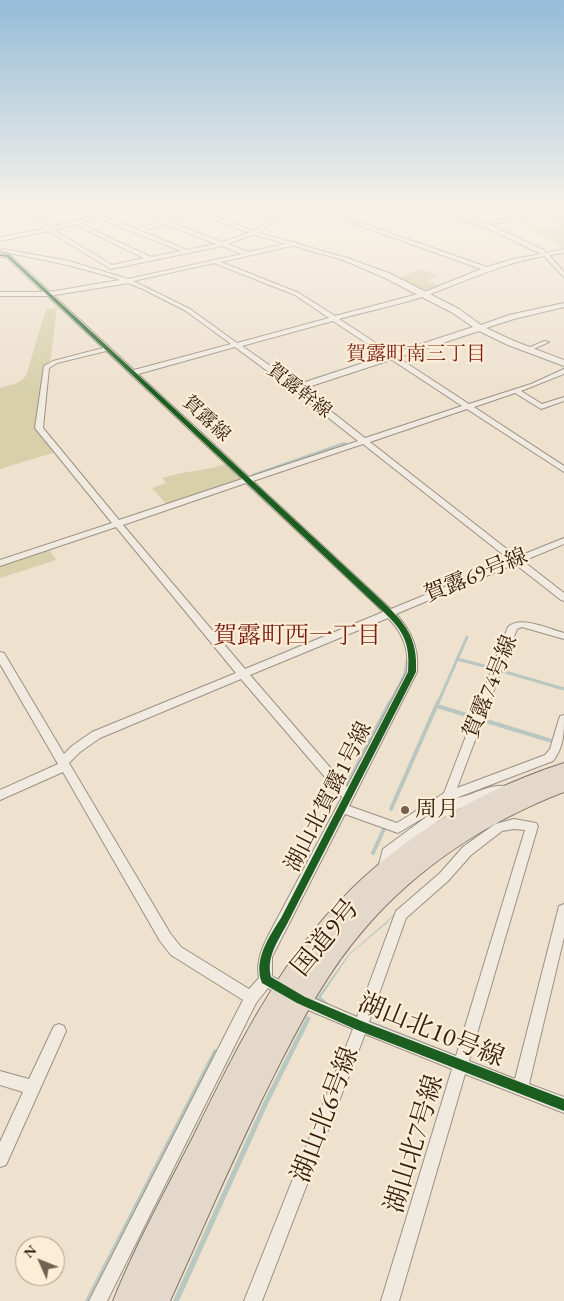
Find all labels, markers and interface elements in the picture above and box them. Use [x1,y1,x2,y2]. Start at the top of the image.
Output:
district label: 賀露町南三丁目 [346,343,486,367]
street label: 賀露幹線 [262,359,336,423]
street label: 賀露線 [177,391,235,447]
street label: 賀露69号線 [420,543,532,609]
district label: 賀露町西一丁目 [213,622,381,650]
street label: 賀露74号線 [458,631,524,743]
street label: 湖山北賀露1号線 [280,718,378,876]
place label: 周月 [415,797,459,823]
marker: 周月 [399,804,411,816]
street label: 国道9号 [285,893,367,983]
street label: 湖山北10号線 [353,988,509,1074]
street label: 湖山北6号線 [286,1043,366,1187]
street label: 湖山北7号線 [379,1071,451,1217]
north arrow [15,1236,65,1286]
text: N [20,1241,40,1262]

